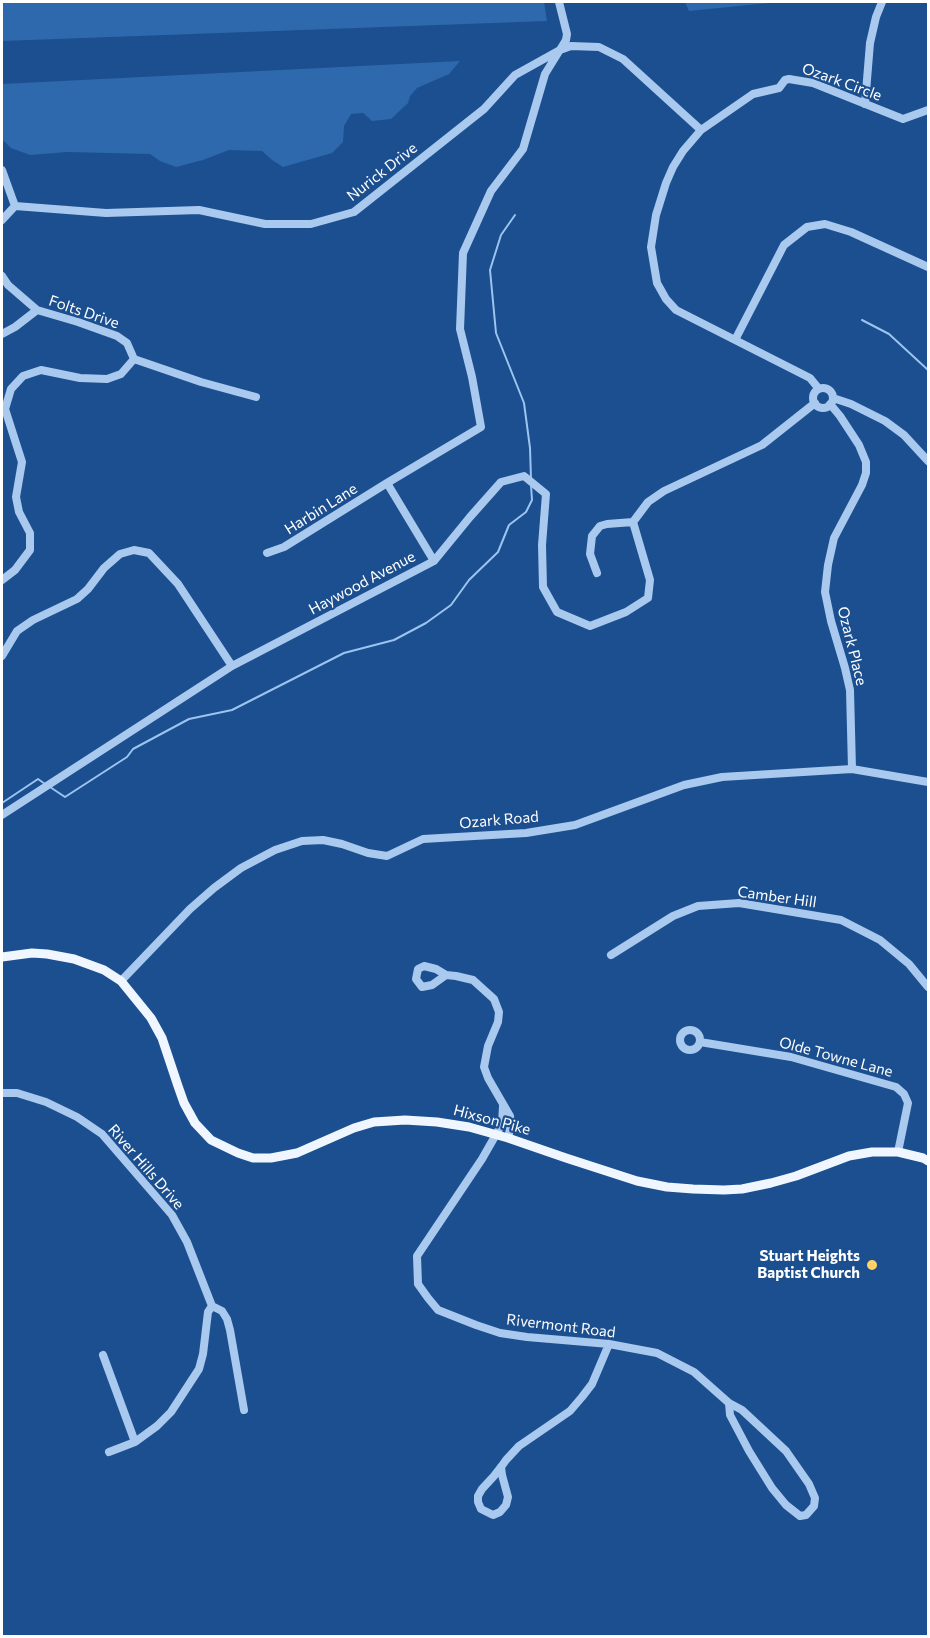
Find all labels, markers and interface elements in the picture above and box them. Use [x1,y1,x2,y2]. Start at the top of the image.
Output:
street label: Ozark Circle [800,59,884,105]
street label: Nurick Drive [343,139,421,205]
street label: Folts Drive [46,292,122,332]
street label: Harbin Lane [281,480,361,538]
street label: Haywood Avenue [306,547,418,619]
street label: Ozark Place [833,605,871,687]
street label: Ozark Road [459,808,539,832]
street label: Camber Hill [736,883,818,911]
street label: Olde Towne Lane [777,1033,895,1081]
street label: Hixson Pike [451,1101,533,1139]
street label: River Hills Drive [104,1121,188,1213]
place label: Stuart Heights Baptist Church [757,1247,860,1282]
marker: Stuart Heights Baptist Church [865,1258,879,1272]
street label: Rivermont Road [505,1310,617,1342]

